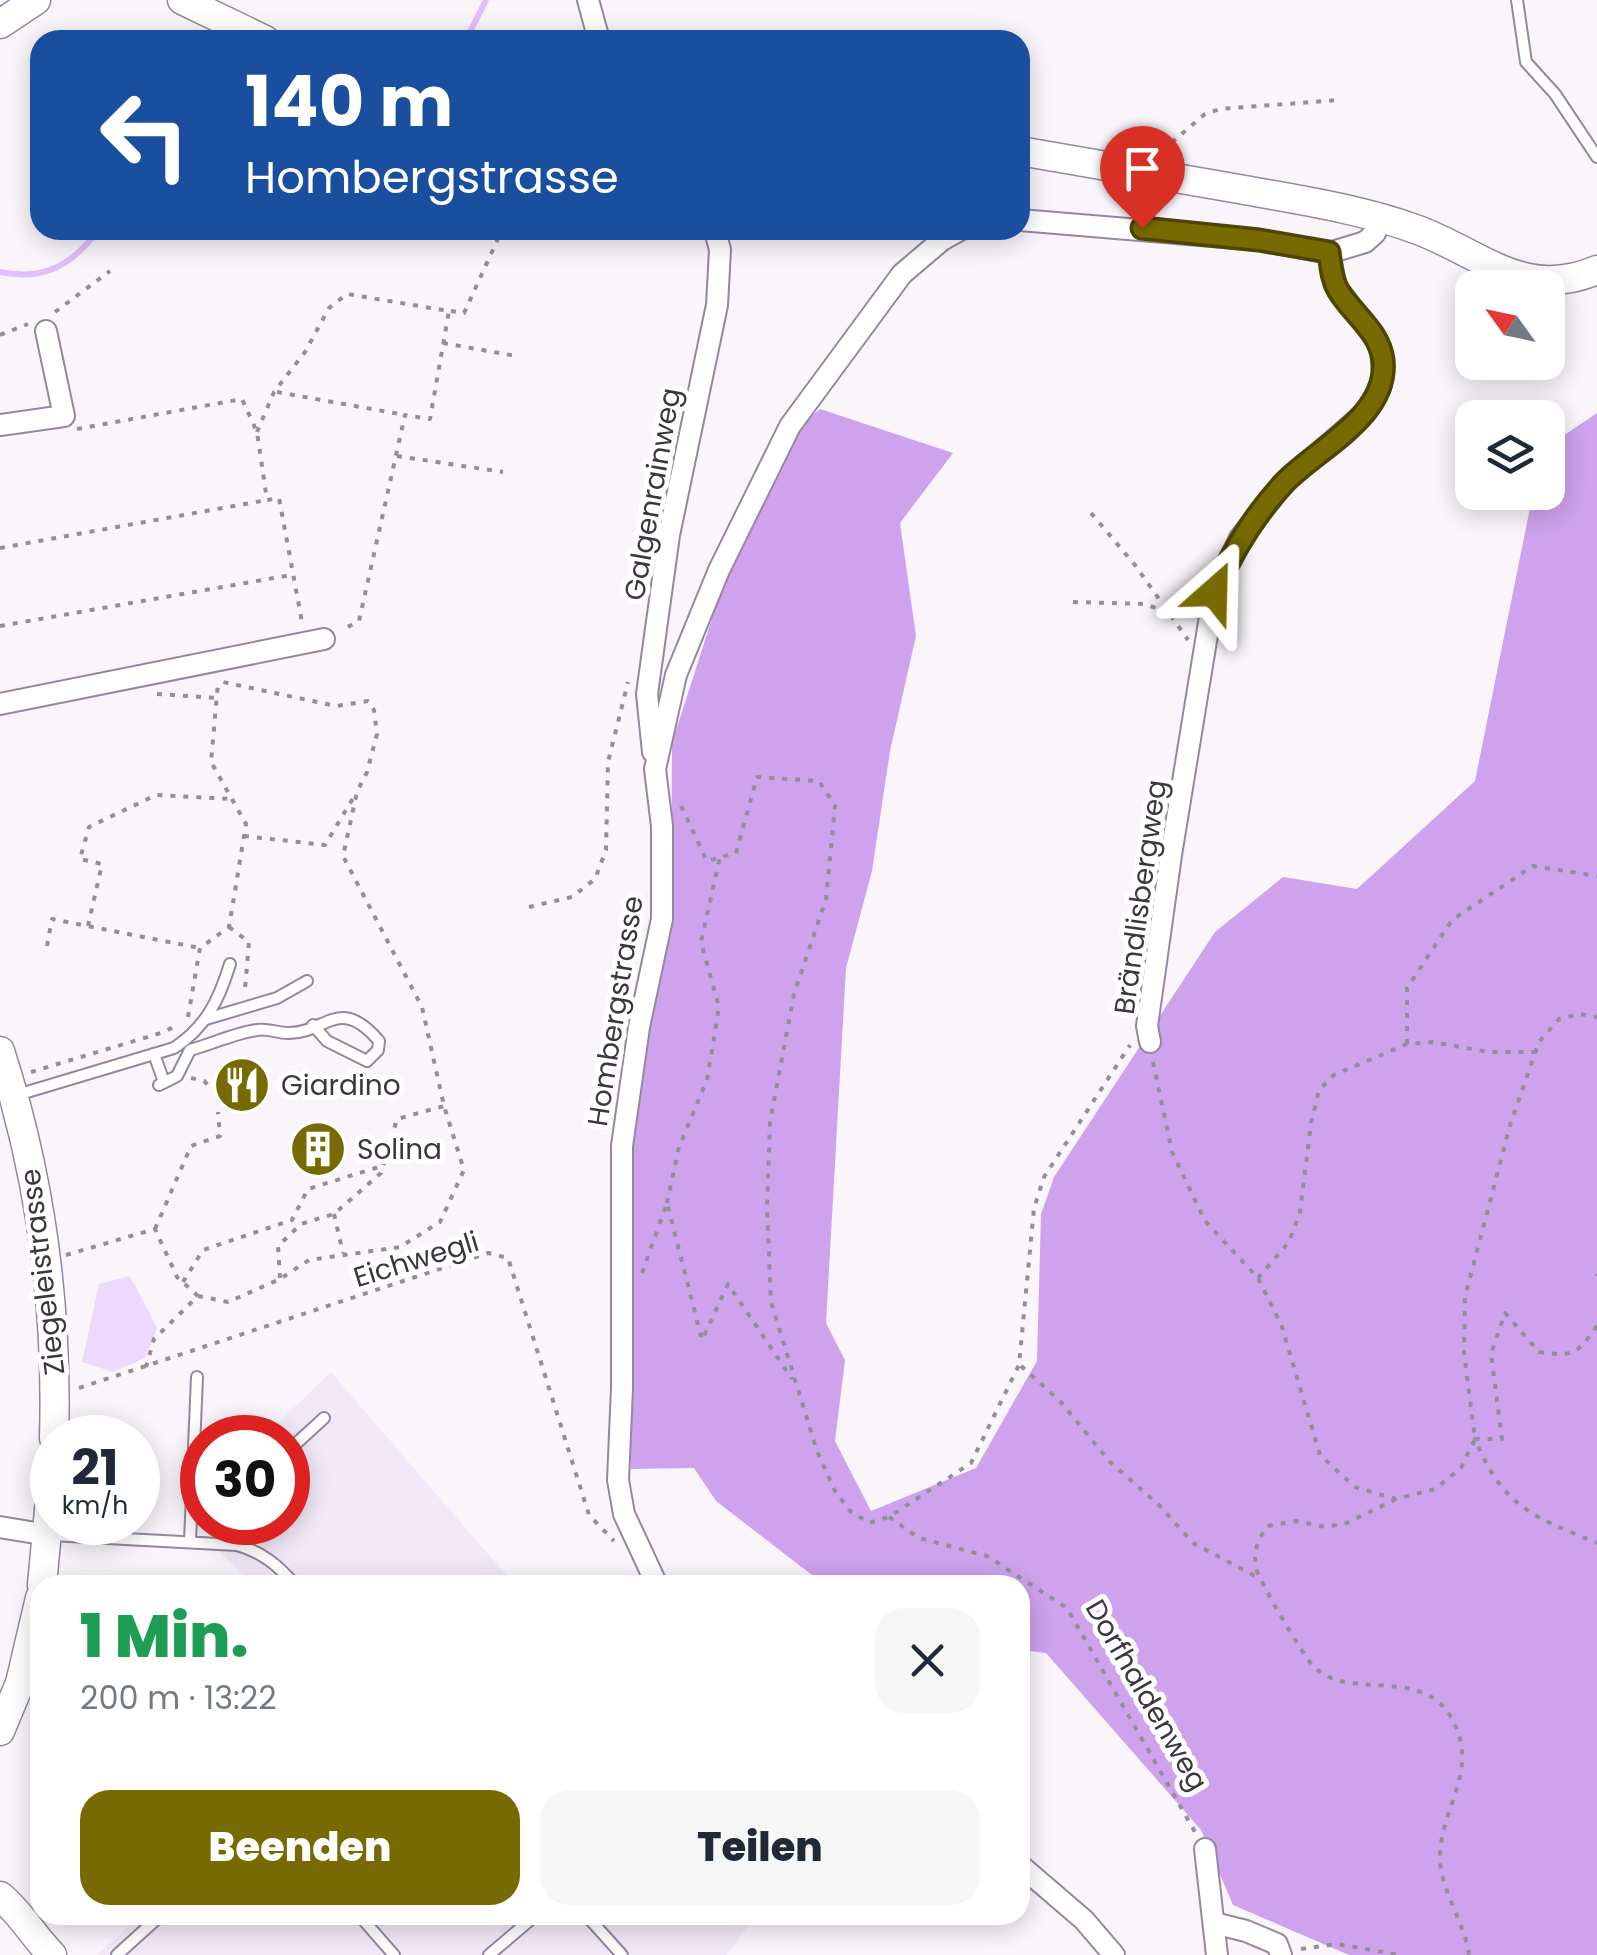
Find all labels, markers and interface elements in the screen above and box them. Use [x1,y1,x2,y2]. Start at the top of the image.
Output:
text: 140 m [245,52,453,151]
icon: left [80,70,210,200]
pin [1100,126,1185,229]
icon: arrive [1115,141,1170,196]
text: Hombergstrasse [245,146,619,209]
north arrow [1455,270,1565,380]
map controls [1455,270,1565,510]
street label: Galgenrainweg [615,385,690,603]
button: layers [1455,400,1565,510]
position arrow [1162,540,1266,644]
street label: Brändlisbergweg [1105,777,1176,1017]
street label: Hombergstrasse [578,893,653,1129]
restaurant icon: Giardino [212,1055,272,1115]
place label: Giardino [281,1066,401,1105]
building icon: Solina [288,1119,348,1179]
place label: Solina [357,1130,442,1169]
street label: Ziegeleistrasse [10,1167,75,1377]
street label: Eichwegli [349,1222,484,1297]
speed limit sign: 30 [180,1415,310,1545]
text: 21 [71,1432,119,1503]
text: km/h [62,1488,128,1523]
street label: Dorfhaldenweg [1076,1593,1217,1798]
text: 1 Min. [80,1594,248,1678]
button: close [875,1608,980,1713]
text: 200 m · 13:22 [80,1675,277,1720]
button: Beenden [80,1790,520,1905]
button: Teilen [540,1790,980,1905]

